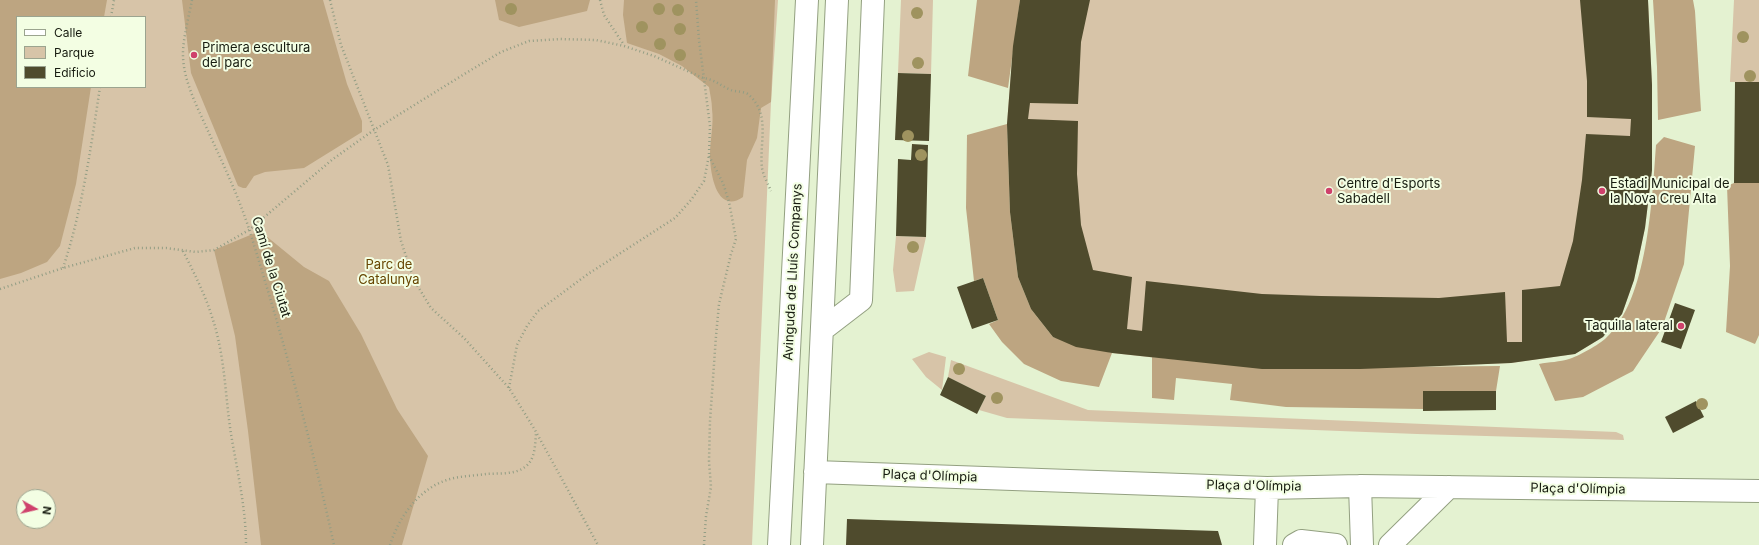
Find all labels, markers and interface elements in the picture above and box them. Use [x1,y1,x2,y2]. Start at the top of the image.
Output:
legend [16,16,146,88]
text: Calle [54,25,82,40]
place label: Primera escultura del parc [202,40,310,71]
text: Parque [54,45,94,60]
marker: Primera escultura del parc [189,50,199,60]
text: Edificio [54,65,96,80]
place label: Centre d'Esports Sabadell [1337,176,1440,207]
place label: Estadi Municipal de la Nova Creu Alta [1610,176,1730,207]
street label: Avinguda de Lluís Companys [781,183,805,361]
marker: Centre d'Esports Sabadell [1324,186,1334,196]
marker: Estadi Municipal de la Nova Creu Alta [1597,186,1607,196]
street label: Camí de la Ciutat [248,215,294,319]
park label: Parc de Catalunya [358,257,420,288]
place label: Taquilla lateral [1585,318,1673,334]
marker: Taquilla lateral [1676,321,1686,331]
street label: Plaça d'Olímpia [882,467,978,485]
street label: Plaça d'Olímpia [1206,477,1302,495]
street label: Plaça d'Olímpia [1530,480,1626,498]
north arrow [16,489,56,529]
text: N [39,505,54,516]

